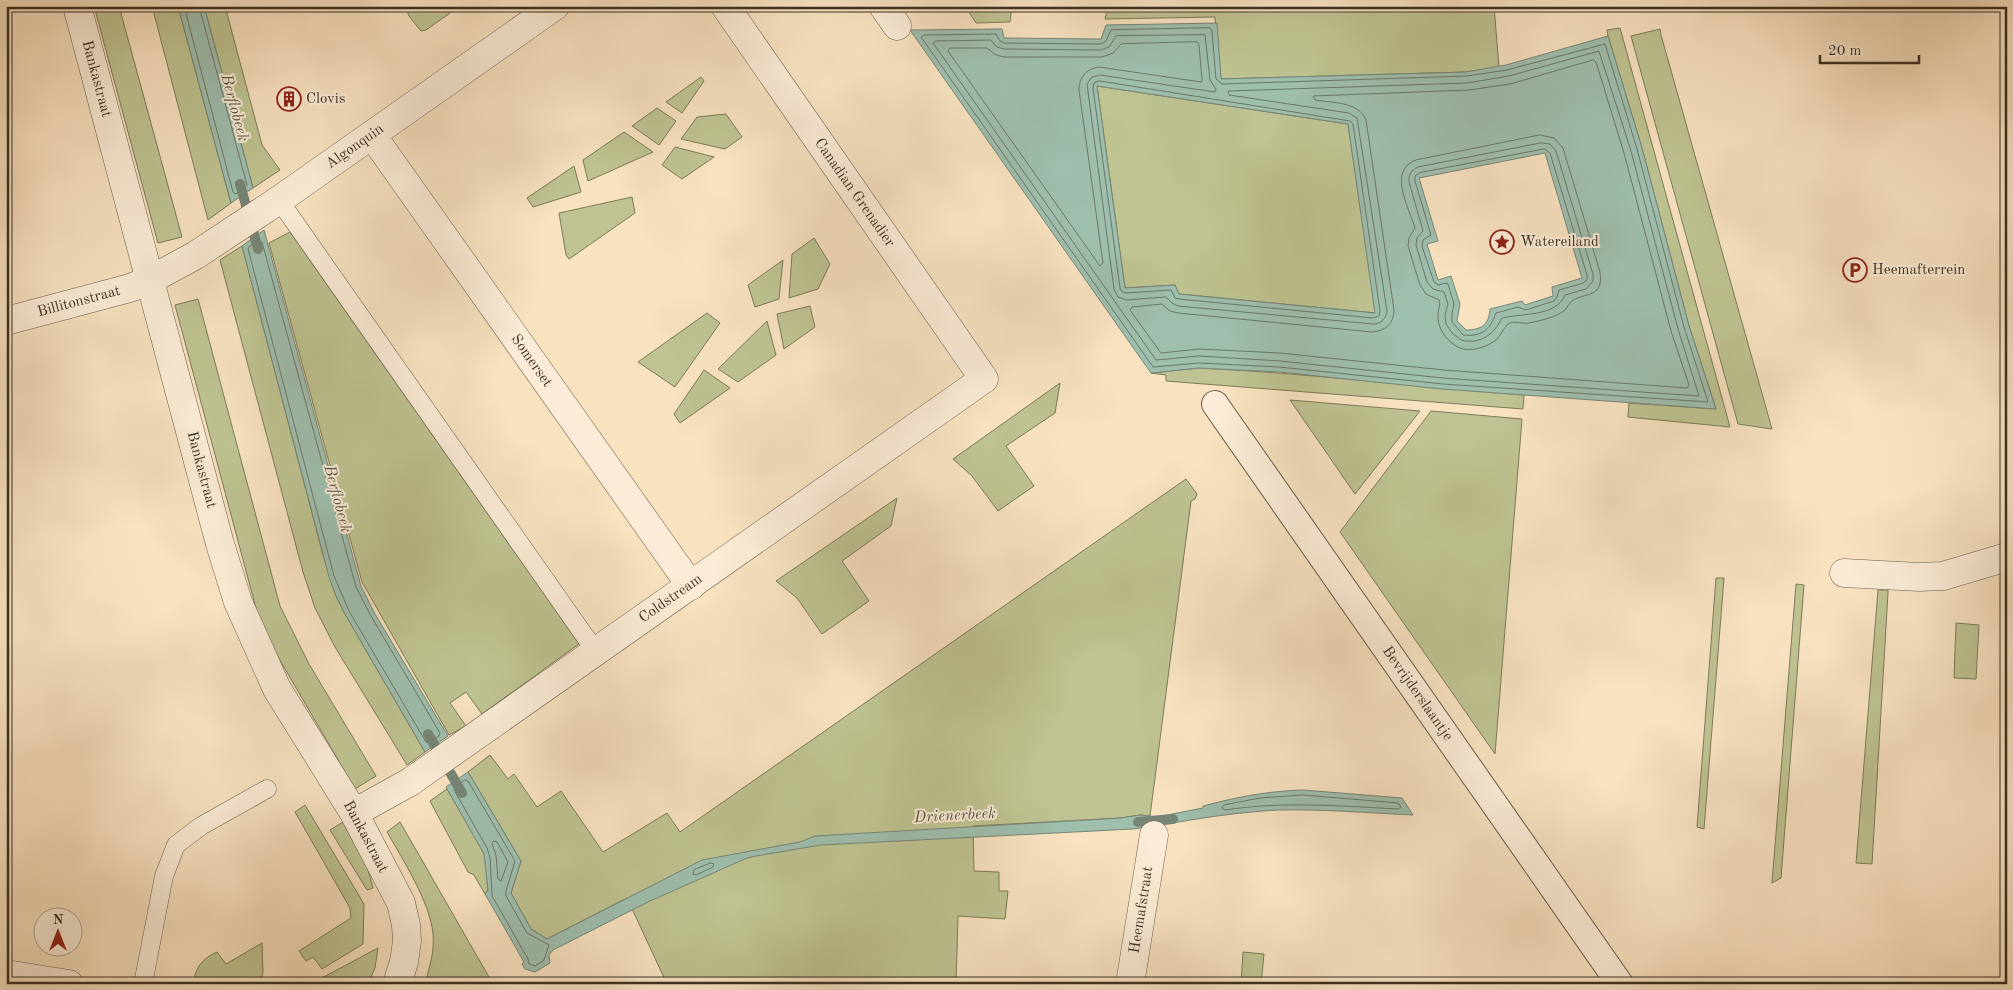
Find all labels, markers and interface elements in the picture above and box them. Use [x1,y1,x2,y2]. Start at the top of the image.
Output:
scale bar [1820,32,1919,64]
street label: Bankastraat [79,39,113,119]
text: 20 m [1828,44,1862,59]
water label: Berflobeek [217,72,251,144]
building icon: Clovis [276,86,302,112]
place label: Clovis [306,92,345,107]
street label: Algonquin [323,122,387,172]
street label: Canadian Grenadier [811,136,897,250]
place icon: Watereiland [1489,229,1515,255]
place label: Watereiland [1520,235,1599,250]
parking icon: Heemafterrein [1842,257,1868,283]
place label: Heemafterrein [1872,263,1965,278]
street label: Billitonstraat [36,284,122,320]
street label: Somerset [508,332,554,390]
street label: Bankastraat [184,430,218,510]
water label: Berflobeek [320,463,354,535]
street label: Coldstream [637,572,705,626]
street label: Bevrijderslaantje [1379,644,1455,744]
street label: Bankastraat [340,799,390,875]
water label: Drienerbeek [913,806,997,826]
street label: Heemafstraat [1128,865,1156,955]
north arrow [32,908,82,958]
text: N [53,913,64,927]

